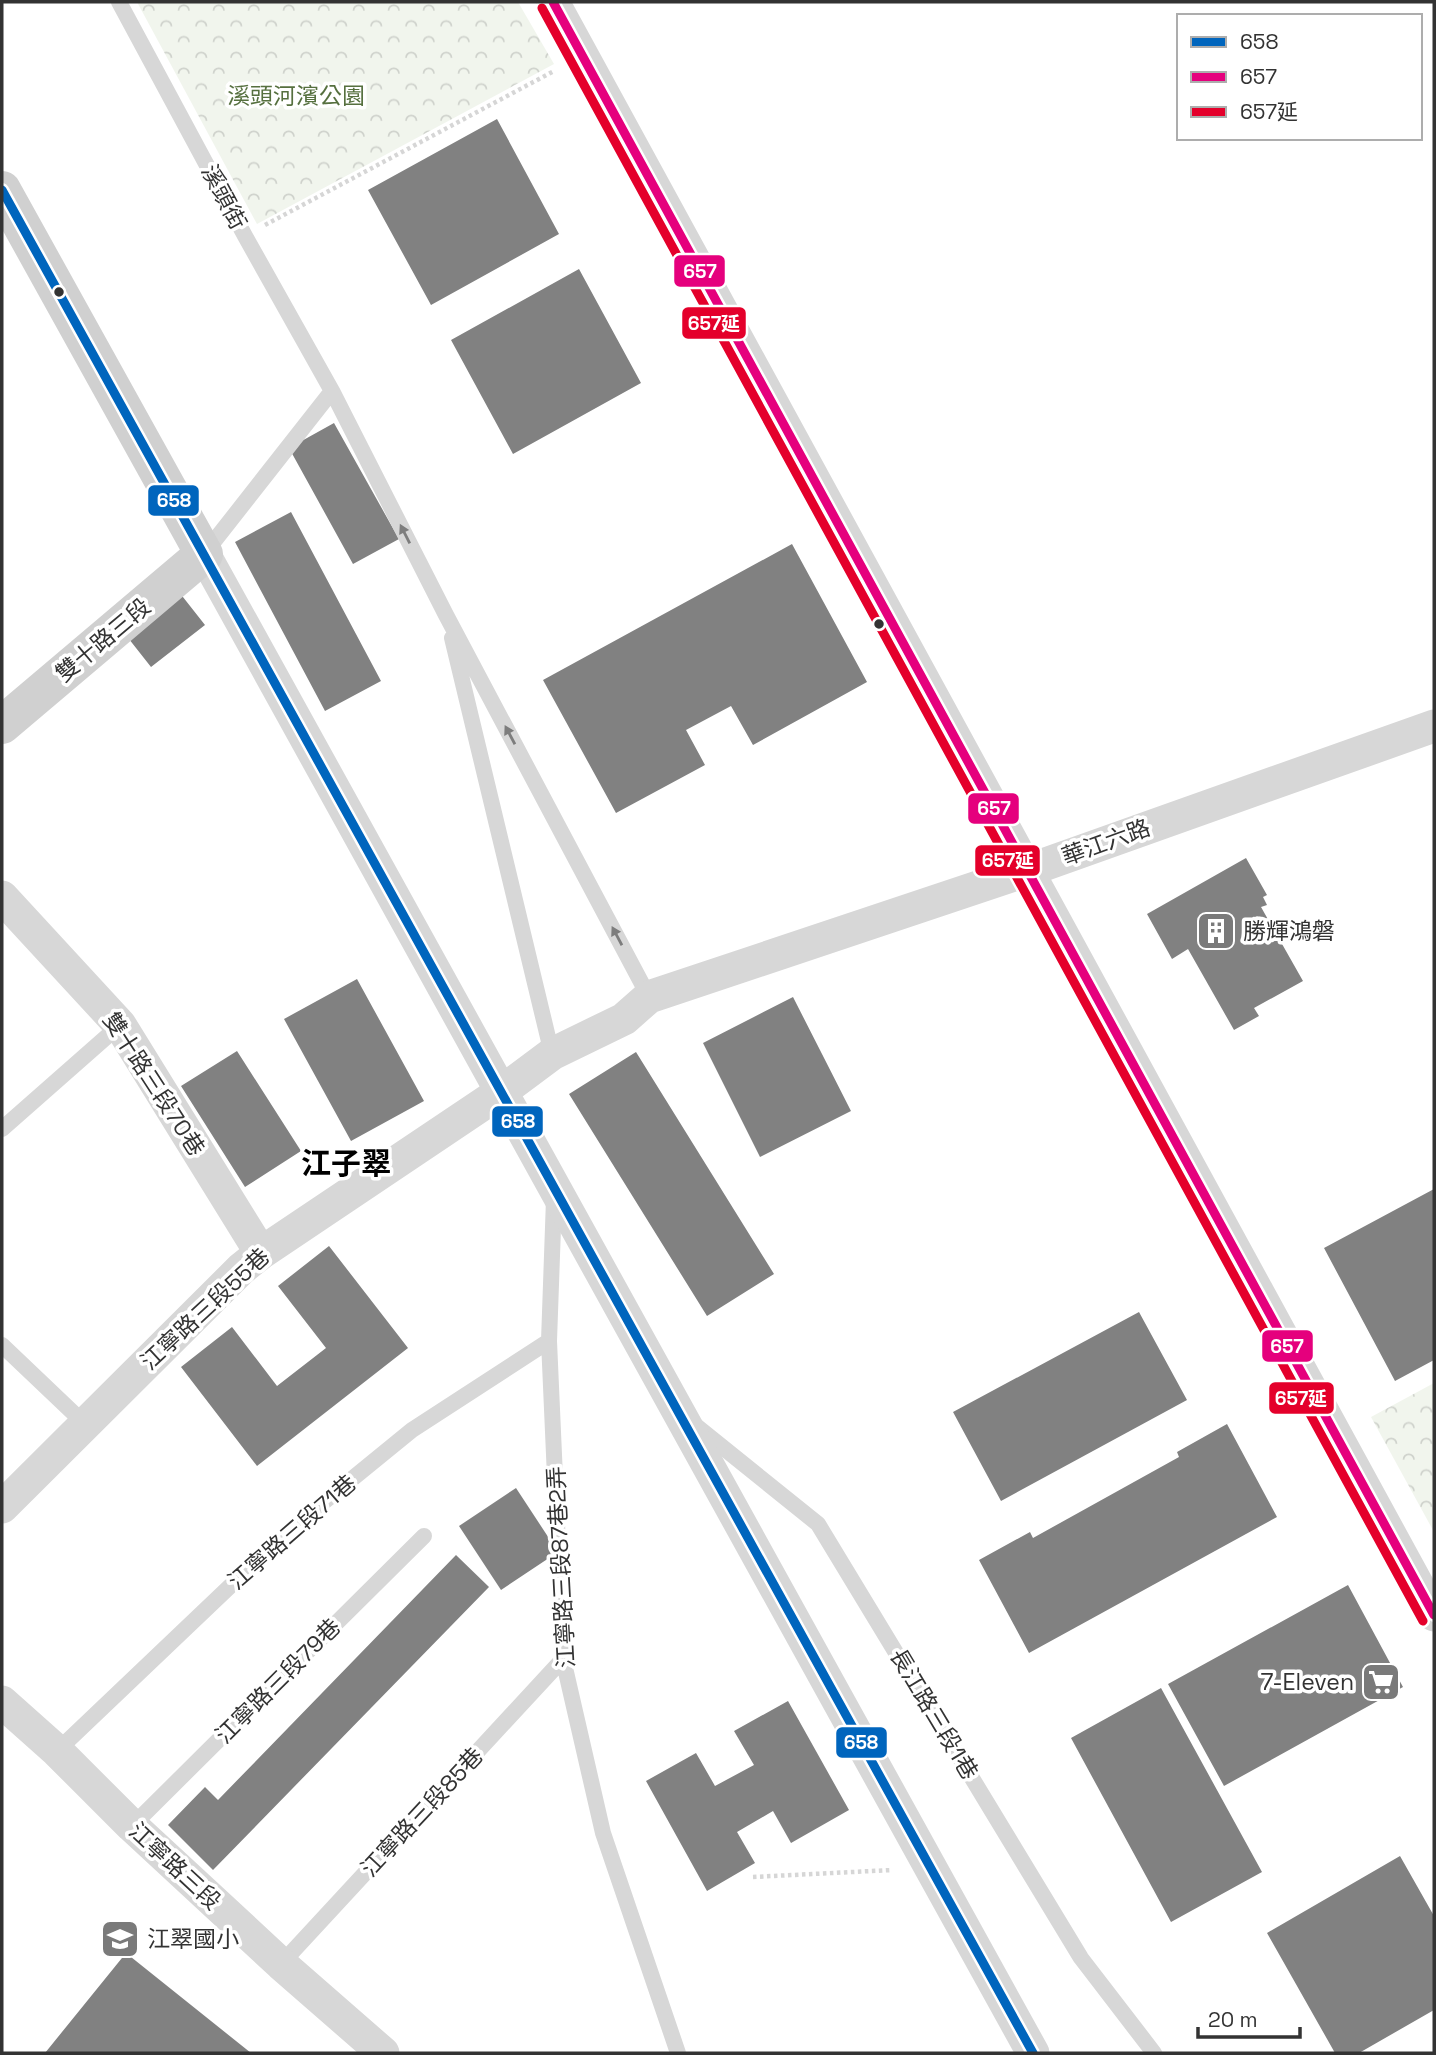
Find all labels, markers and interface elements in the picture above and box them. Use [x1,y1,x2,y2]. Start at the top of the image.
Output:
legend [1177,14,1422,140]
text: 658 [1240,28,1279,55]
text: 657 [1240,63,1277,90]
park label: 溪頭河濱公園 [227,81,365,111]
text: 657延 [1240,98,1298,125]
street label: 溪頭街 [195,159,253,235]
line badge: 657 [673,254,726,288]
text: 657 [683,259,717,284]
unlabelled marker [52,285,66,299]
line badge: 657延 [681,306,747,340]
text: 657延 [688,311,740,336]
line badge: 658 [147,484,200,517]
text: 658 [157,488,191,513]
one-way arrow [399,523,411,543]
street label: 雙十路三段 [49,592,157,688]
unlabelled marker [872,617,886,631]
one-way arrow [504,725,516,745]
line badge: 657 [967,792,1020,825]
text: 657 [977,796,1011,821]
street label: 華江六路 [1058,812,1154,872]
line badge: 657延 [974,844,1041,877]
text: 657延 [982,848,1034,873]
building icon: 勝輝鴻磐 [1195,910,1237,952]
place label: 勝輝鴻磐 [1243,916,1335,946]
one-way arrow [611,926,622,946]
street label: 雙十路三段70巷 [96,1006,212,1162]
line badge: 658 [491,1105,544,1138]
text: 658 [501,1109,535,1134]
district label: 江子翠 [301,1144,391,1183]
street label: 江寧路三段55巷 [134,1242,276,1376]
line badge: 657 [1261,1329,1314,1363]
text: 657 [1270,1334,1304,1359]
line badge: 657延 [1268,1381,1335,1415]
text: 657延 [1275,1386,1327,1411]
street label: 江寧路三段87巷2弄 [541,1465,581,1669]
street label: 江寧路三段71巷 [222,1468,362,1596]
street label: 江寧路三段79巷 [209,1612,347,1750]
street label: 長江路三段1巷 [883,1643,985,1785]
supermarket icon: 7-Eleven [1360,1661,1402,1703]
place label: 7-Eleven [1261,1667,1354,1697]
line badge: 658 [835,1726,888,1759]
text: 658 [844,1730,878,1755]
street label: 江寧路三段85巷 [354,1741,490,1883]
street label: 江寧路三段 [123,1816,227,1916]
school or university icon: 江翠國小 [99,1918,141,1960]
place label: 江翠國小 [147,1924,239,1954]
scale bar [1198,1996,1300,2040]
text: 20 m [1208,2006,1258,2033]

